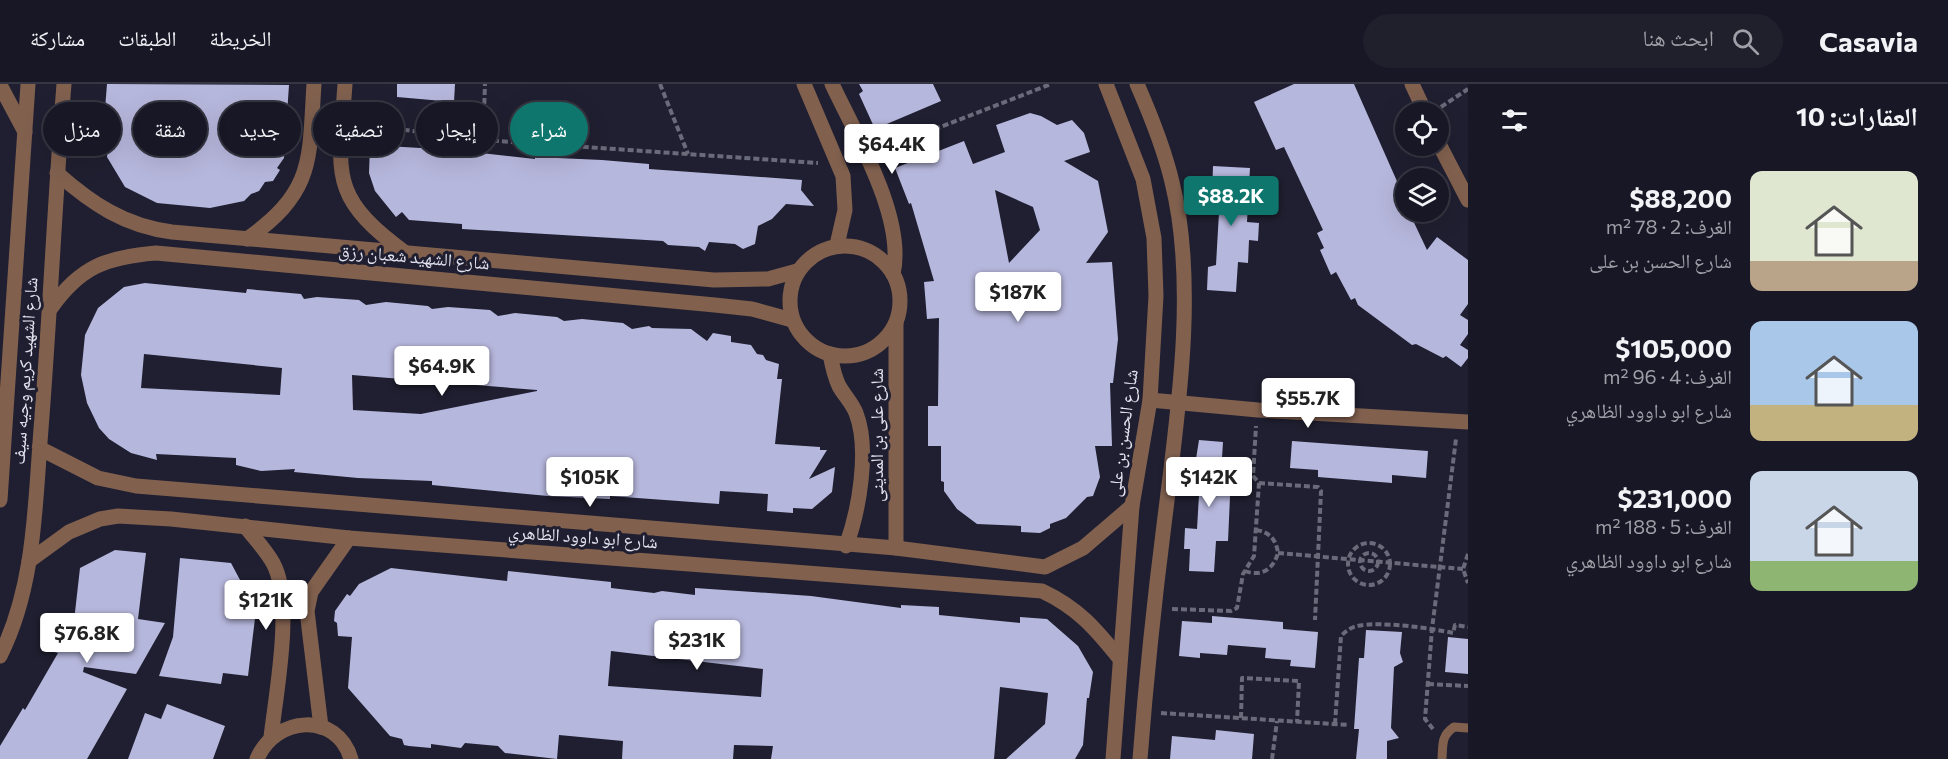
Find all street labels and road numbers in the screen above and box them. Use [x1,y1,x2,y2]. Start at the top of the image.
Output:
street label: شارع الشهيد شعبان رزق [337,238,491,275]
street label: شارع الشهيد كريم وجيه سيف [6,276,44,466]
street label: شارع على بن المدينى [865,368,888,502]
street label: شارع الحسن بن على [1102,368,1143,498]
street label: شارع ابو داوود الظاهري [507,520,659,557]

